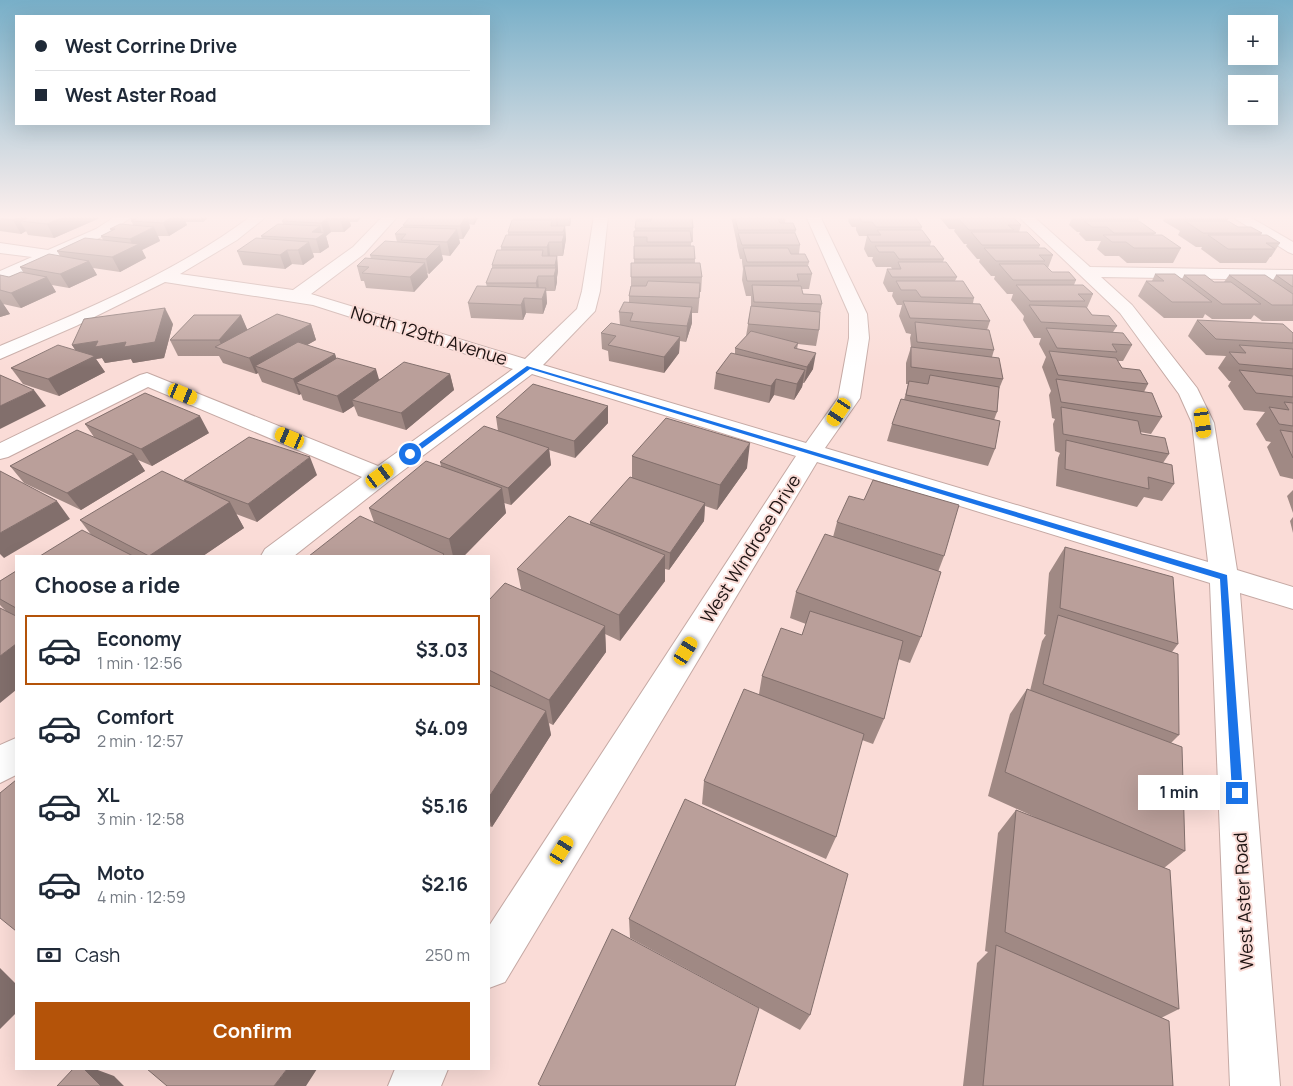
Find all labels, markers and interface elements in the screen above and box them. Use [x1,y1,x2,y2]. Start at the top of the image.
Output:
map controls [1228,15,1278,125]
button: + [1228,15,1278,65]
text: West Corrine Drive [65,33,237,59]
button: − [1228,75,1278,125]
text: West Aster Road [65,82,217,108]
street label: North 129th Avenue [348,300,511,370]
car [166,381,199,407]
car [824,395,853,429]
car [1193,407,1212,439]
car [273,425,306,451]
route start [399,443,421,465]
car [363,461,396,491]
street label: West Windrose Drive [695,470,806,627]
text: Choose a ride [35,570,180,600]
text: Economy [97,626,181,652]
icon: car [37,628,82,673]
car [671,634,700,668]
text: $3.03 [416,637,468,663]
text: 1 min · 12:56 [97,652,183,674]
text: Comfort [97,704,174,730]
icon: car [37,706,82,751]
text: $4.09 [415,715,468,741]
text: 2 min · 12:57 [97,730,184,752]
callout: 1 min [1137,776,1220,810]
text: 1 min [1159,781,1199,803]
text: XL [97,782,120,808]
route end [1226,782,1248,804]
icon: car [37,784,82,829]
text: $5.16 [421,793,468,819]
text: 3 min · 12:58 [97,808,185,830]
street label: West Aster Road [1227,832,1259,970]
car [547,833,576,867]
text: Moto [97,860,144,886]
icon: car [37,862,82,907]
text: $2.16 [421,871,468,897]
text: 4 min · 12:59 [97,886,186,908]
icon: cash [35,941,63,969]
text: Cash [75,942,120,968]
text: 250 m [425,944,470,966]
button: Confirm [35,1002,470,1060]

